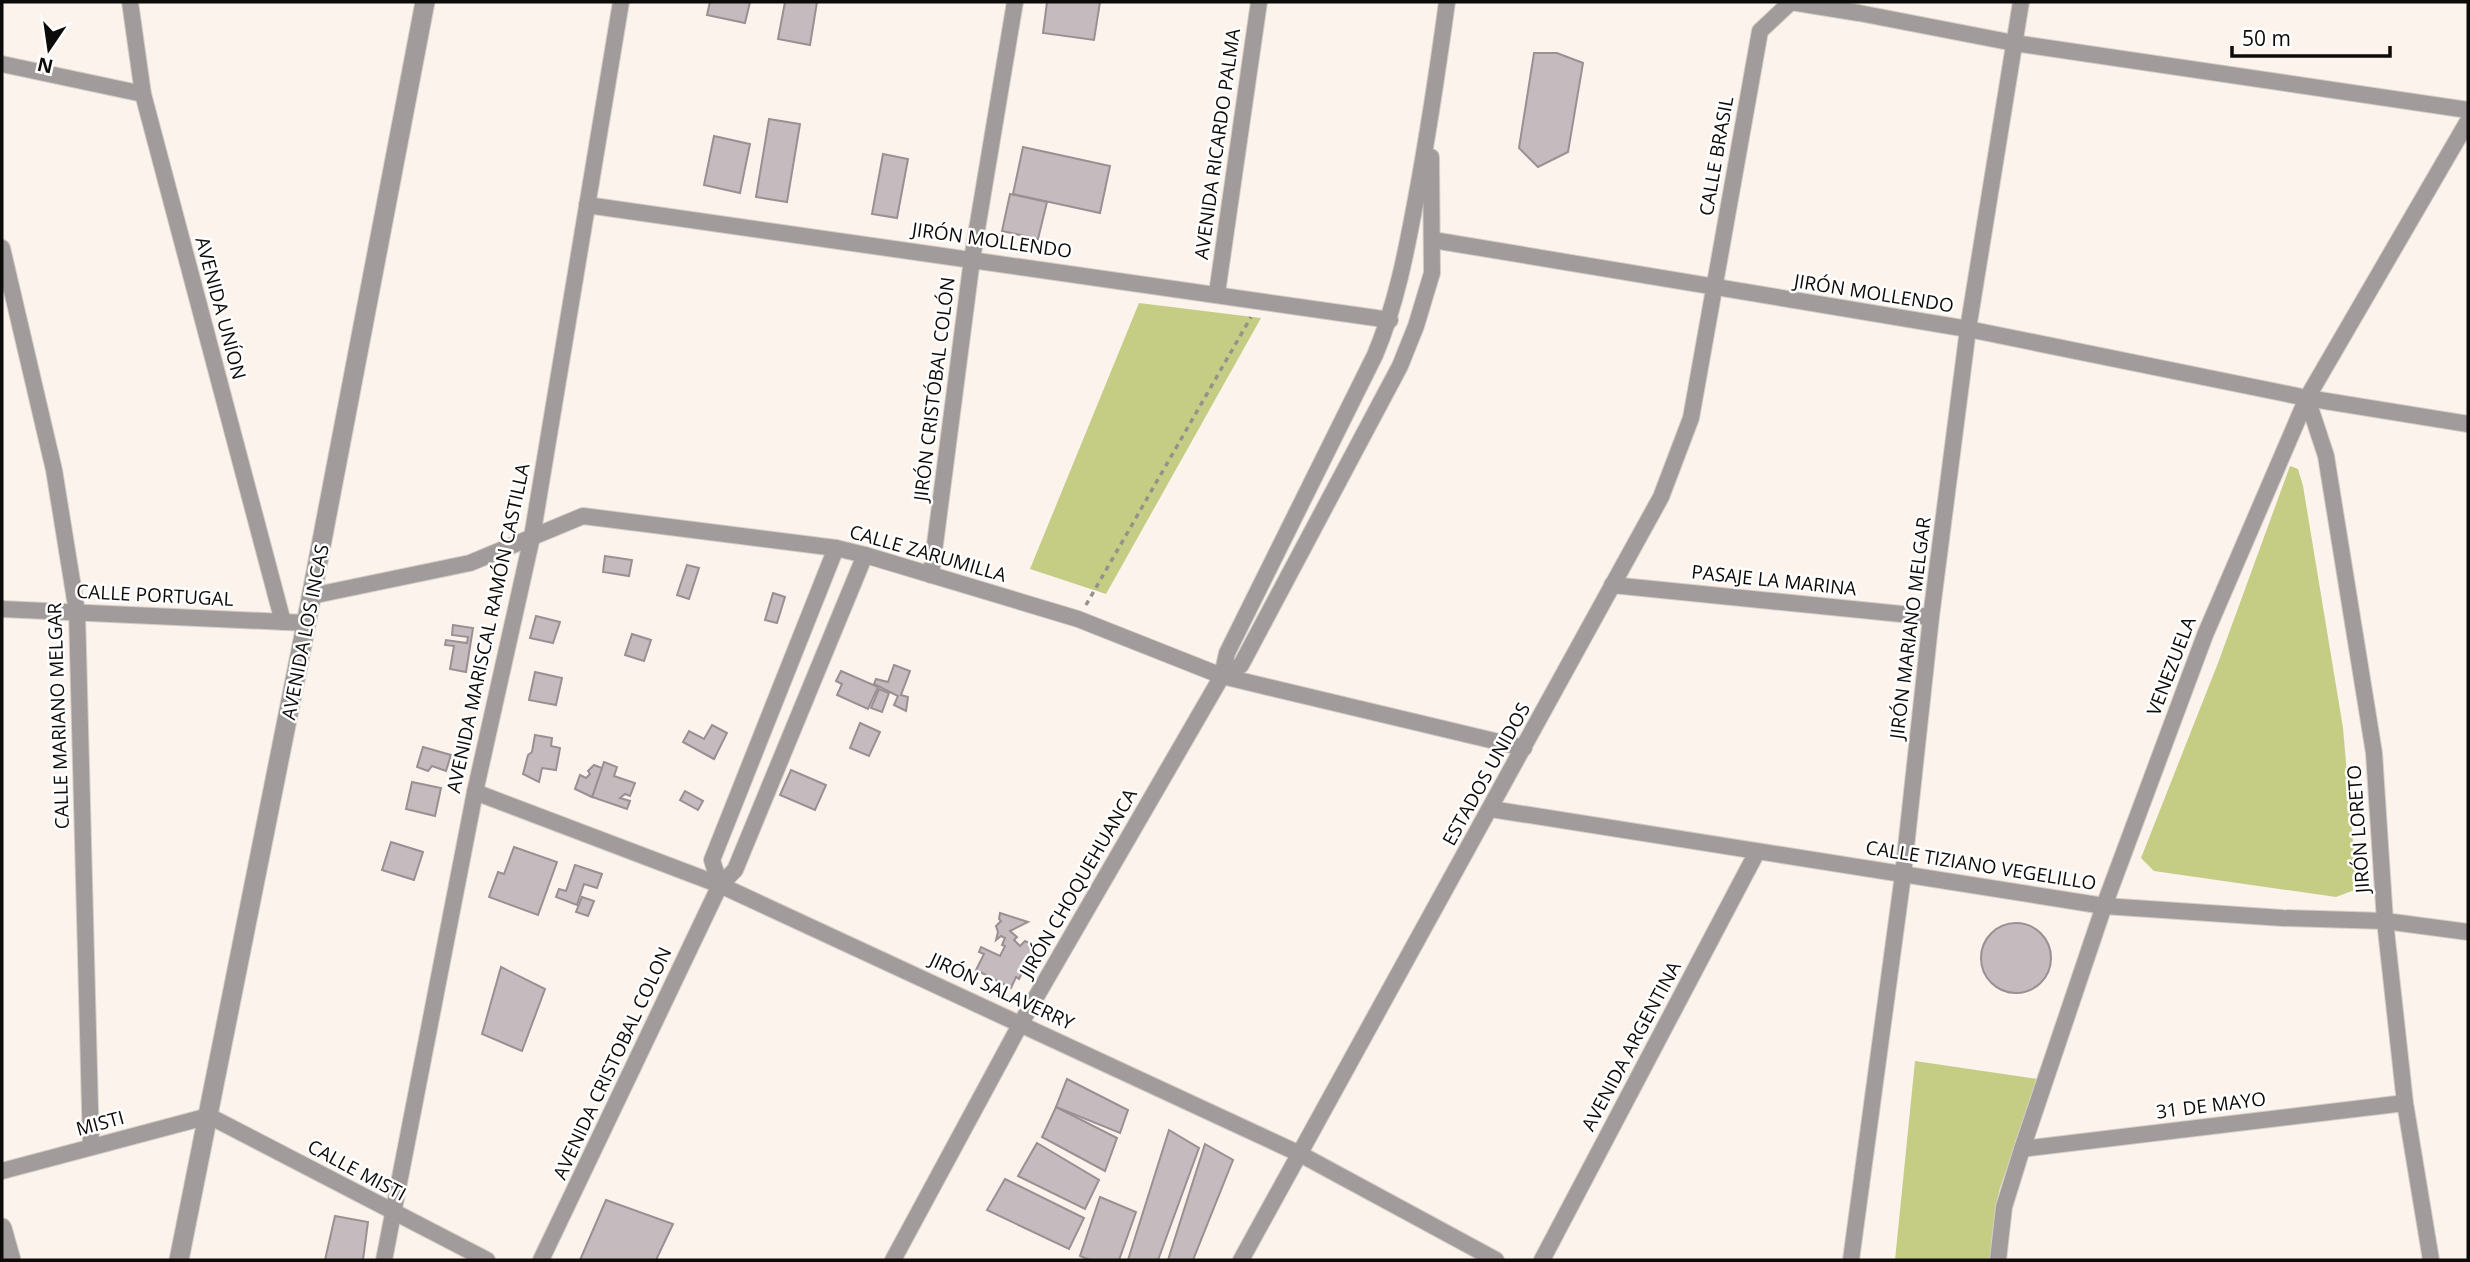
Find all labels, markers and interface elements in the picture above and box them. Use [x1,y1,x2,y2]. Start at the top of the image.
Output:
north arrow [14,14,84,84]
scale bar [2232,14,2390,58]
text: 50 m [2242,24,2291,52]
street label: AVENIDA RICARDO PALMA [1188,27,1246,261]
text: N [35,51,56,80]
street label: CALLE BRASIL [1693,94,1739,218]
street label: JIRÓN MOLLENDO [908,216,1074,264]
street label: AVENIDA UNÍON [189,234,253,382]
street label: JIRÓN MOLLENDO [1790,267,1956,318]
street label: JIRÓN CRISTÓBAL COLÓN [907,275,961,505]
street label: AVENIDA MARISCAL RAMÓN CASTILLA [440,461,536,795]
street label: JIRÓN MARIANO MELGAR [1883,515,1937,742]
street label: CALLE ZARUMILLA [847,518,1009,588]
street label: AVENIDA LOS INCAS [275,542,335,722]
street label: PASAJE LA MARINA [1690,558,1858,602]
street label: CALLE PORTUGAL [76,578,234,612]
street label: CALLE MARIANO MELGAR [41,602,75,830]
street label: VENEZUELA [2140,613,2202,719]
street label: ESTADOS UNIDOS [1436,698,1536,850]
street label: JIRÓN LORETO [2341,764,2376,896]
street label: JIRÓN CHOQUEHUANCA [1012,784,1143,984]
street label: CALLE TIZIANO VEGELILLO [1864,834,2098,896]
street label: AVENIDA CRISTOBAL COLON [547,942,677,1184]
street label: JIRÓN SALAVERRY [924,945,1079,1036]
street label: AVENIDA ARGENTINA [1575,957,1687,1135]
street label: 31 DE MAYO [2155,1085,2267,1125]
street label: MISTI [73,1104,127,1142]
street label: CALLE MISTI [303,1133,411,1207]

